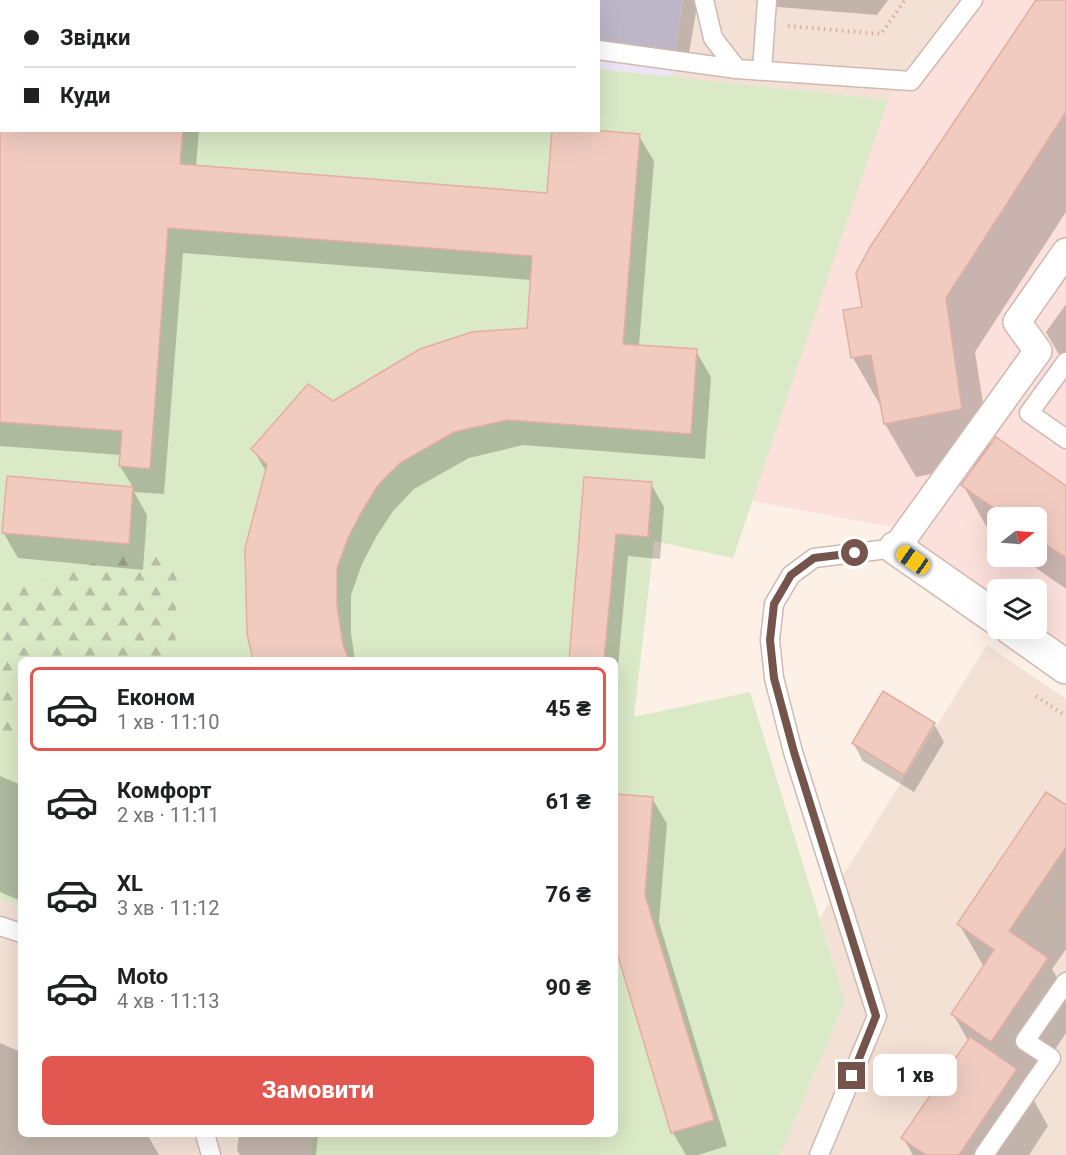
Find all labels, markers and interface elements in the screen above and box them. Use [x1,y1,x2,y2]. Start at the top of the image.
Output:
text: Звідки [60,25,130,50]
text: Куди [60,83,110,108]
north arrow [987,507,1047,567]
map controls [987,507,1047,639]
route start [841,539,868,566]
car [893,542,933,578]
button: layers [987,579,1047,639]
icon: car [45,682,99,736]
text: Економ [117,685,195,710]
text: 45 ₴ [546,696,591,721]
text: 1 хв · 11:10 [117,710,220,734]
icon: car [45,775,99,829]
text: Комфорт [117,778,212,803]
text: 61 ₴ [546,789,591,814]
text: 2 хв · 11:11 [117,803,220,827]
icon: car [45,868,99,922]
text: XL [117,871,143,896]
text: 76 ₴ [546,882,591,907]
text: 3 хв · 11:12 [117,896,220,920]
icon: car [45,961,99,1015]
text: Moto [117,964,168,989]
text: 90 ₴ [546,975,591,1000]
text: 4 хв · 11:13 [117,989,220,1013]
callout: 1 хв [873,1055,957,1097]
button: Замовити [42,1056,594,1125]
route end [838,1062,865,1089]
text: 1 хв [896,1063,934,1087]

